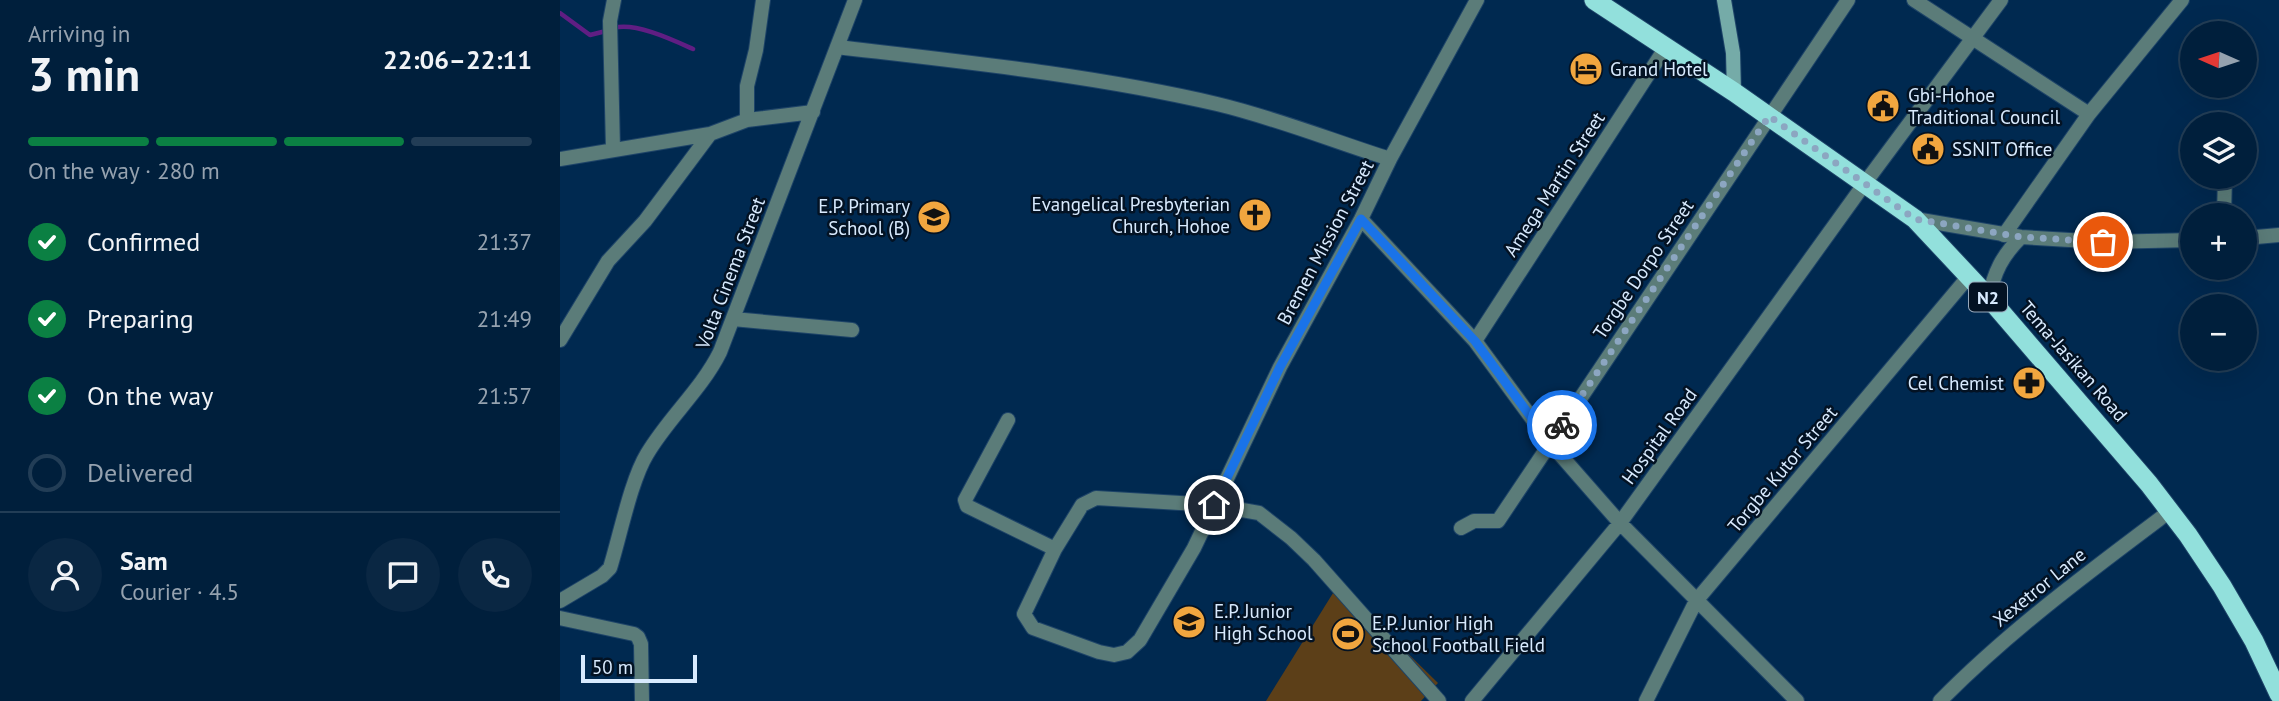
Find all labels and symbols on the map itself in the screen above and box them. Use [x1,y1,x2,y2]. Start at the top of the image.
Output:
north arrow [2180,21,2258,98]
hotel icon: Grand Hotel [1567,50,1605,88]
place label: Grand Hotel [1610,57,1708,81]
place label: Gbi-Hohoe Traditional Council [1908,83,2061,129]
public building icon: Gbi-Hohoe Traditional Council [1864,87,1902,125]
street label: Amega Martin Street [1498,107,1610,261]
public building icon: SSNIT Office [1909,130,1947,168]
place label: SSNIT Office [1952,137,2052,161]
street label: Bremen Mission Street [1271,155,1379,328]
place label: Evangelical Presbyterian Church, Hohoe [1032,192,1230,238]
street label: Volta Cinema Street [690,193,770,353]
place label: E.P. Primary School (B) [818,194,910,240]
street label: Torgbe Dorpo Street [1587,194,1699,343]
church icon: Evangelical Presbyterian Church, Hohoe [1236,196,1274,234]
school or university icon: E.P. Primary School (B) [915,198,953,236]
pin [2073,212,2133,272]
road number: N2 [1969,282,2007,312]
street label: Tema-Jasikan Road [2015,296,2133,426]
pharmacy icon: Cel Chemist [2010,364,2048,402]
place label: Cel Chemist [1908,371,2005,395]
street label: Hospital Road [1616,383,1702,489]
courier [1527,390,1597,460]
street label: Torgbe Kutor Street [1722,400,1842,537]
pin [1184,475,1244,535]
street label: Xexetror Lane [1988,542,2090,632]
place label: E.P. Junior High School [1214,599,1313,645]
school or university icon: E.P. Junior High School [1170,603,1208,641]
place label: E.P. Junior High School Football Field [1372,611,1545,657]
sports icon: E.P. Junior High School Football Field [1329,615,1367,653]
scale bar [581,652,696,684]

